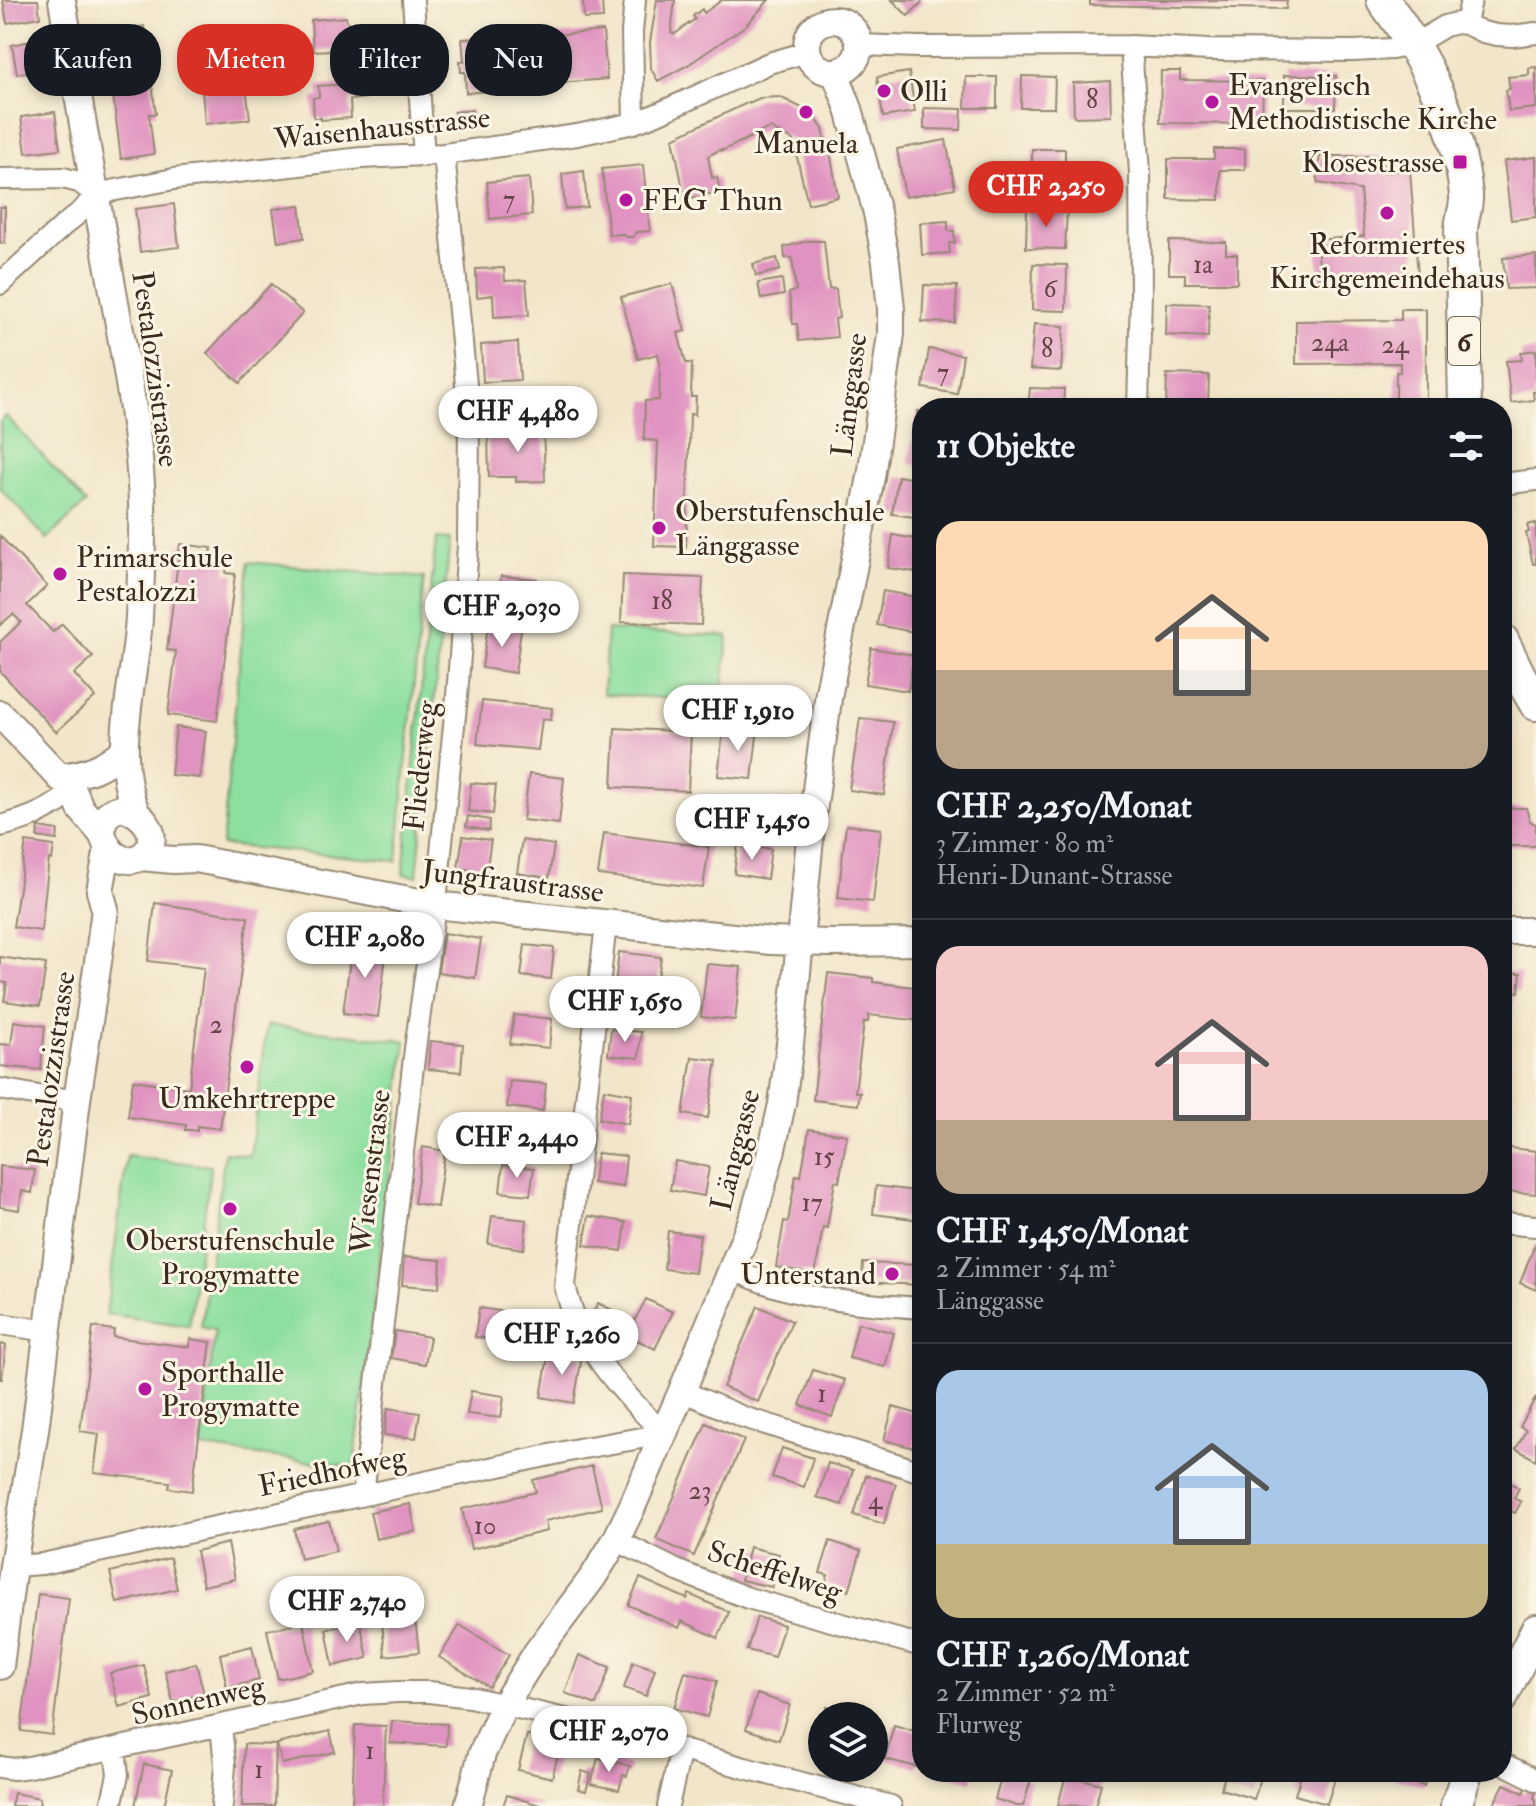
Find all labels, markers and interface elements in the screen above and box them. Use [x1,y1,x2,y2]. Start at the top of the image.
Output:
chip: Kaufen [24,24,161,96]
chip: Mieten [177,24,314,96]
chip: Filter [330,24,449,96]
chip: Neu [465,24,572,96]
place label: Evangelisch Methodistische Kirche [1228,67,1497,138]
place label: Olli [900,73,948,110]
marker: Olli [875,82,893,100]
house number: 8 [1086,84,1098,116]
marker: Evangelisch Methodistische Kirche [1203,93,1221,111]
street label: Waisenhausstrasse [271,99,492,158]
marker: Manuela [797,103,815,121]
place label: Manuela [754,125,859,162]
place label: Klosestrasse [1302,144,1444,181]
marker: Klosestrasse [1451,153,1469,171]
pin: CHF 2,250 [954,161,1138,229]
text: CHF 2,250 [986,171,1106,203]
place label: FEG Thun [642,182,783,219]
house number: 7 [503,184,515,216]
marker: FEG Thun [617,191,635,209]
marker: Reformiertes Kirchgemeindehaus [1378,204,1396,222]
place label: Reformiertes Kirchgemeindehaus [1269,226,1505,297]
house number: 1a [1193,249,1213,281]
street label: Pestalozzistrasse [123,269,188,469]
house number: 6 [1043,273,1058,305]
road number: 6 [1448,317,1480,365]
house number: 24a [1311,327,1349,359]
house number: 24 [1381,329,1410,361]
street label: Länggasse [824,331,875,459]
house number: 8 [1041,333,1053,365]
house number: 7 [937,357,949,389]
pin: CHF 4,480 [426,386,610,454]
text: CHF 4,480 [456,396,580,428]
icon: filters [1444,424,1488,468]
text: 11 Objekte [936,425,1075,468]
place label: Oberstufenschule Länggasse [675,493,885,564]
marker: Oberstufenschule Länggasse [650,519,668,537]
place label: Primarschule Pestalozzi [76,539,233,610]
marker: Primarschule Pestalozzi [51,565,69,583]
icon: home [1140,573,1284,717]
pin: CHF 2,030 [410,581,594,649]
house number: 18 [651,585,673,617]
text: CHF 2,030 [443,591,561,623]
pin: CHF 1,910 [646,685,830,753]
text: CHF 1,910 [681,695,795,727]
street label: Fliederweg [395,698,446,833]
text: CHF 2,250/Monat [936,785,1192,828]
pin: CHF 1,450 [660,794,844,862]
text: CHF 1,450 [694,804,810,836]
text: 3 Zimmer · 80 m² [936,828,1113,860]
street label: Jungfraustrasse [419,852,606,911]
text: Henri-Dunant-Strasse [936,860,1172,892]
pin: CHF 2,080 [273,912,457,980]
text: CHF 2,080 [305,922,425,954]
street label: Pestalozzistrasse [19,969,84,1169]
pin: CHF 1,650 [533,976,717,1044]
text: CHF 1,650 [567,986,683,1018]
icon: home [1140,998,1284,1142]
house number: 2 [209,1009,223,1041]
marker: Umkehrtreppe [238,1058,256,1076]
place label: Umkehrtreppe [158,1080,336,1117]
street label: Länggasse [702,1085,768,1215]
street label: Wiesenstrasse [342,1088,399,1258]
pin: CHF 2,440 [425,1112,609,1180]
text: CHF 2,440 [455,1122,579,1154]
house number: 15 [814,1141,835,1173]
house number: 17 [801,1187,823,1219]
marker: Oberstufenschule Progymatte [221,1200,239,1218]
text: CHF 1,450/Monat [936,1210,1189,1253]
place label: Oberstufenschule Progymatte [125,1222,335,1293]
text: 2 Zimmer · 54 m² [936,1253,1116,1285]
place label: Unterstand [740,1256,876,1293]
marker: Unterstand [883,1265,901,1283]
text: Länggasse [936,1285,1044,1317]
pin: CHF 1,260 [470,1309,654,1377]
text: CHF 1,260 [503,1319,621,1351]
place label: Sporthalle Progymatte [161,1354,300,1425]
house number: 1 [817,1378,827,1410]
marker: Sporthalle Progymatte [136,1380,154,1398]
icon: home [1140,1422,1284,1566]
street label: Friedhofweg [255,1438,410,1505]
house number: 23 [688,1475,712,1507]
house number: 4 [868,1485,883,1517]
house number: 10 [474,1510,496,1542]
street label: Scheffelweg [703,1532,848,1611]
pin: CHF 2,740 [255,1576,439,1644]
text: CHF 2,740 [287,1586,407,1618]
text: CHF 1,260/Monat [936,1634,1189,1677]
street label: Sonnenweg [128,1667,269,1734]
text: 2 Zimmer · 52 m² [936,1677,1115,1709]
map controls [808,1702,888,1782]
button: layers [808,1702,888,1782]
pin: CHF 2,070 [517,1706,701,1774]
text: Flurweg [936,1709,1022,1741]
text: CHF 2,070 [549,1716,669,1748]
house number: 1 [365,1735,375,1767]
house number: 1 [254,1754,264,1786]

